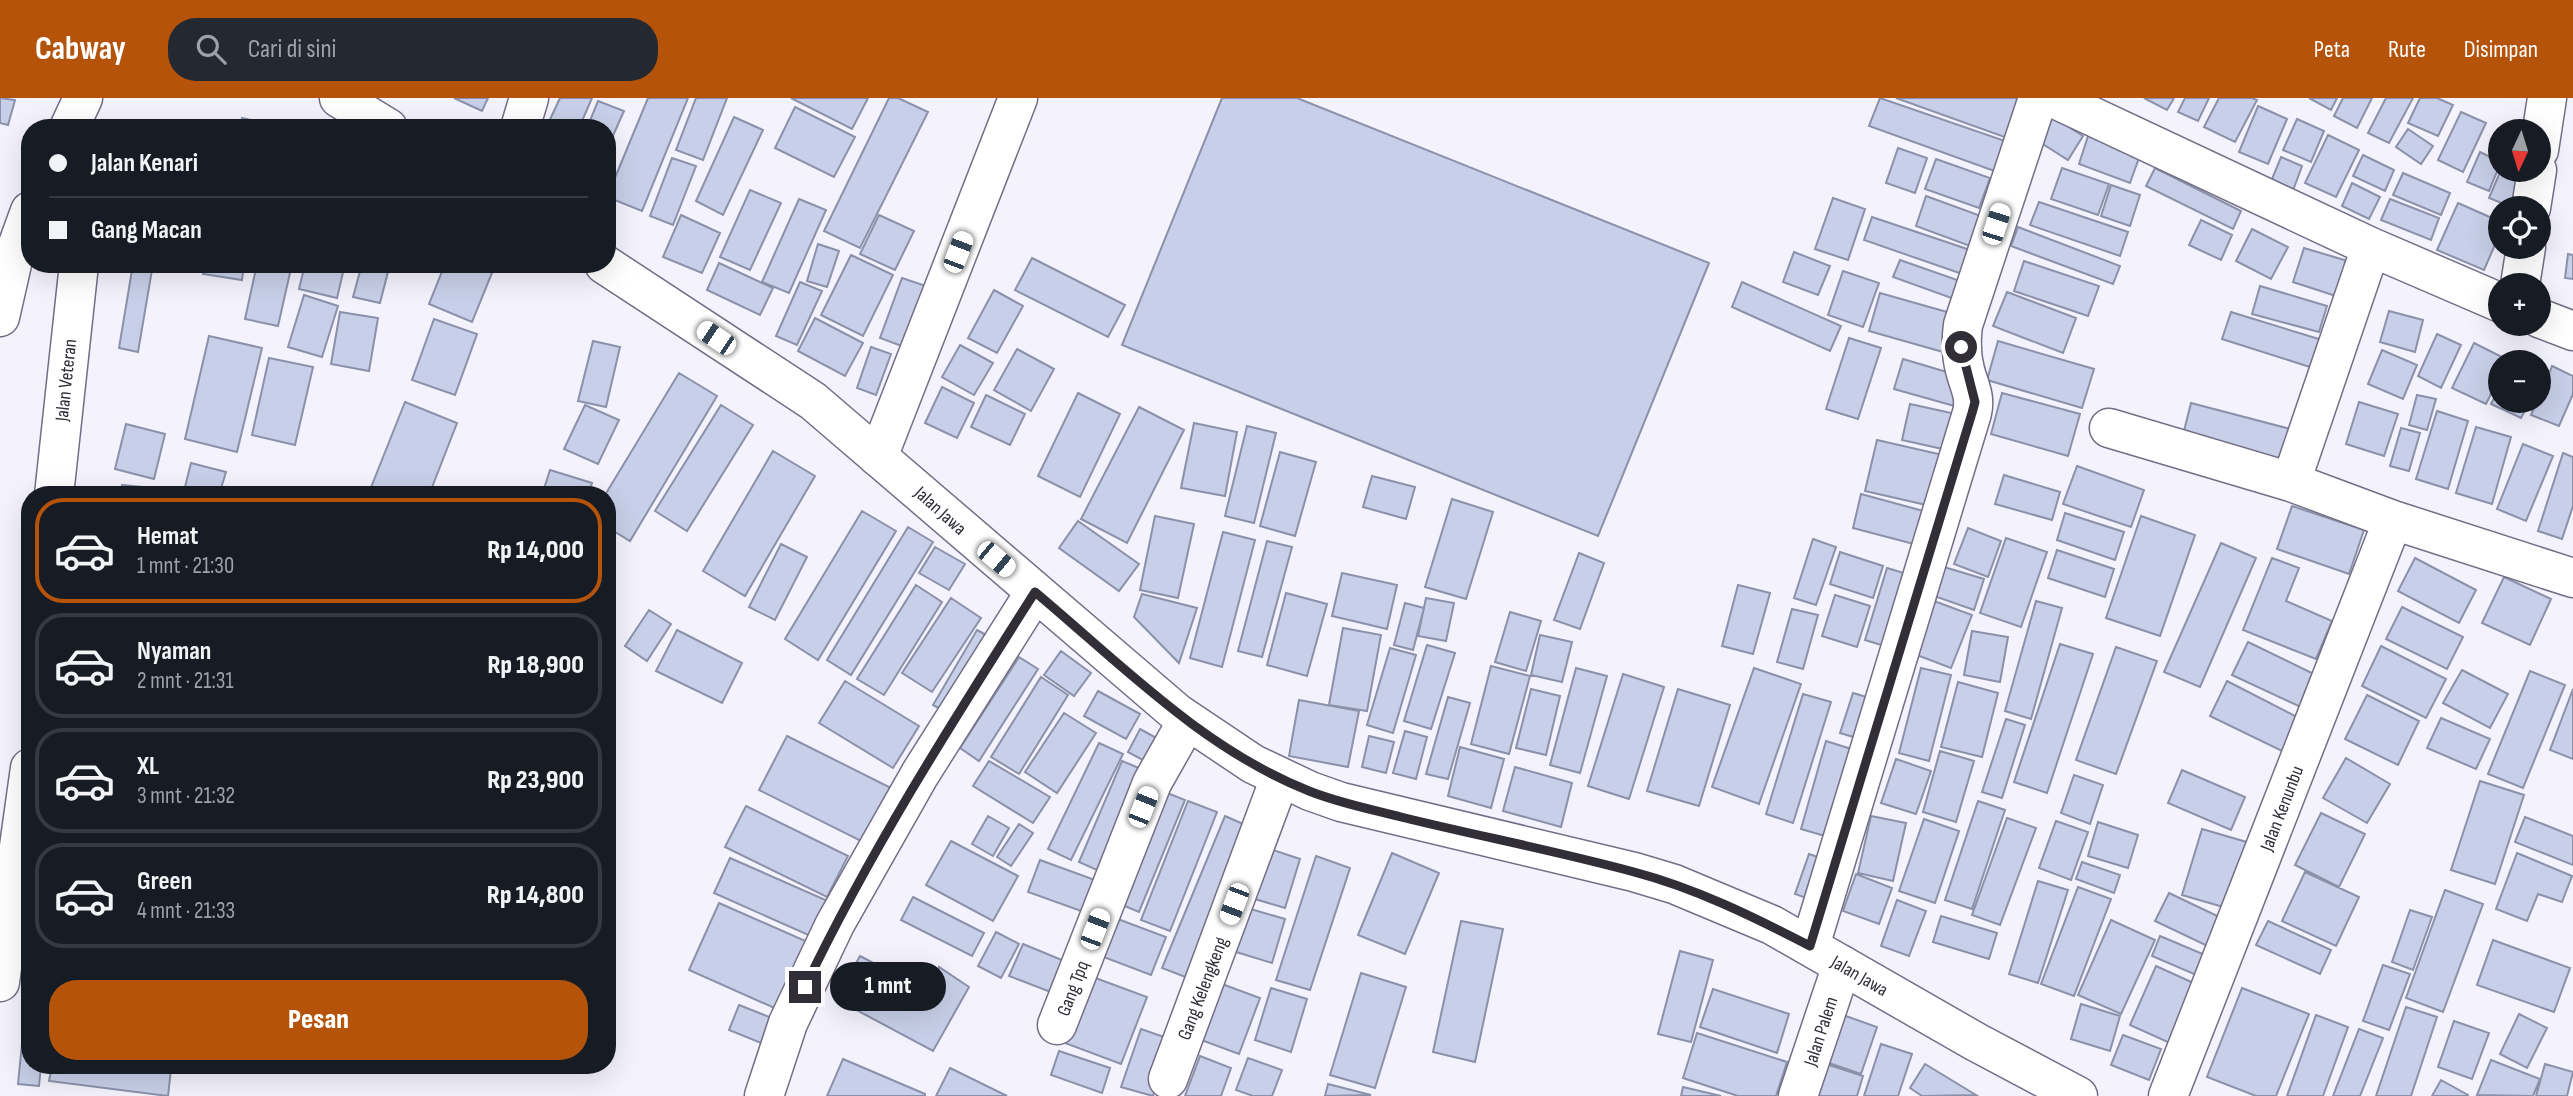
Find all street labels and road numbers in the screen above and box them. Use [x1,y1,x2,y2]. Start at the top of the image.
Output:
street label: Jalan Veteran [51,338,82,423]
street label: Jalan Jawa [908,481,971,540]
street label: Jalan Kenunbu [2255,763,2309,855]
street label: Gang Kelengkeng [1173,933,1234,1043]
street label: Jalan Jawa [1826,950,1892,1002]
street label: Gang Tpq [1052,958,1094,1020]
street label: Jalan Palem [1799,994,1843,1070]

